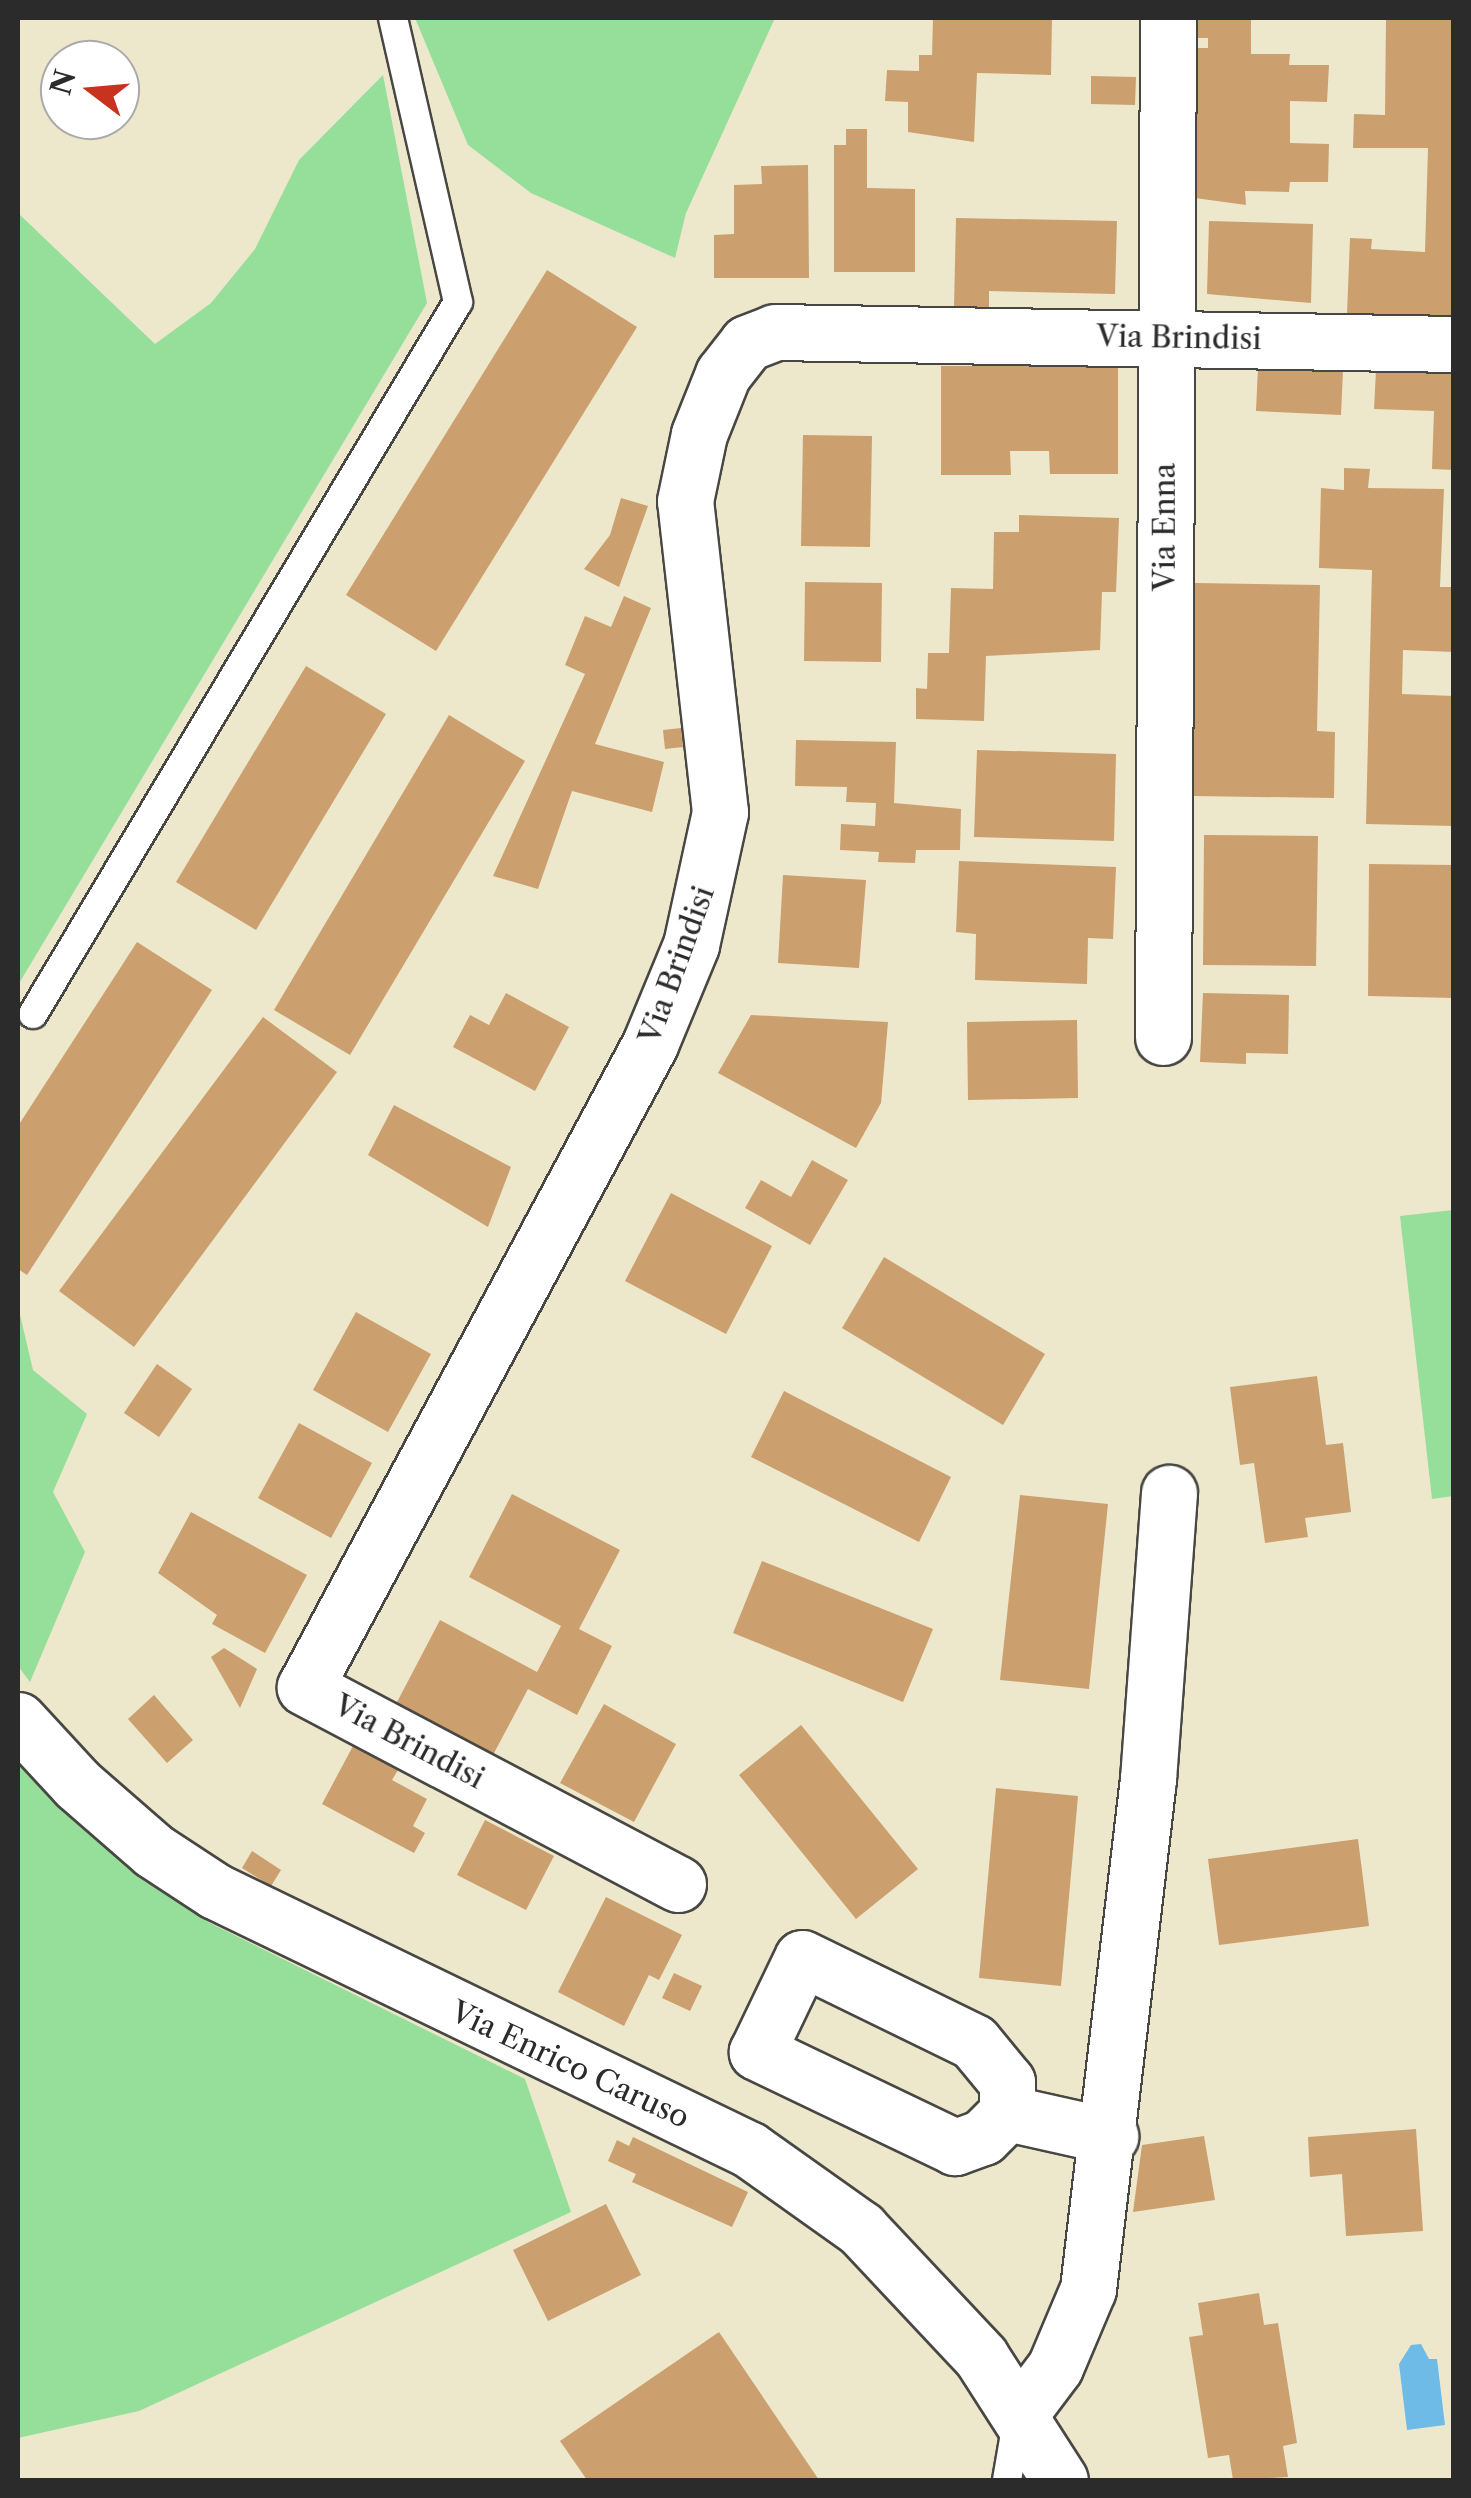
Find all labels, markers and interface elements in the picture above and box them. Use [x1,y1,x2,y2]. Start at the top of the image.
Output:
north arrow [40,40,140,140]
text: N [43,66,83,99]
street label: Via Brindisi [1096,319,1262,357]
street label: Via Enna [1147,463,1183,591]
street label: Via Brindisi [632,881,722,1049]
street label: Via Brindisi [327,1687,491,1797]
street label: Via Enrico Caruso [445,1994,695,2136]

